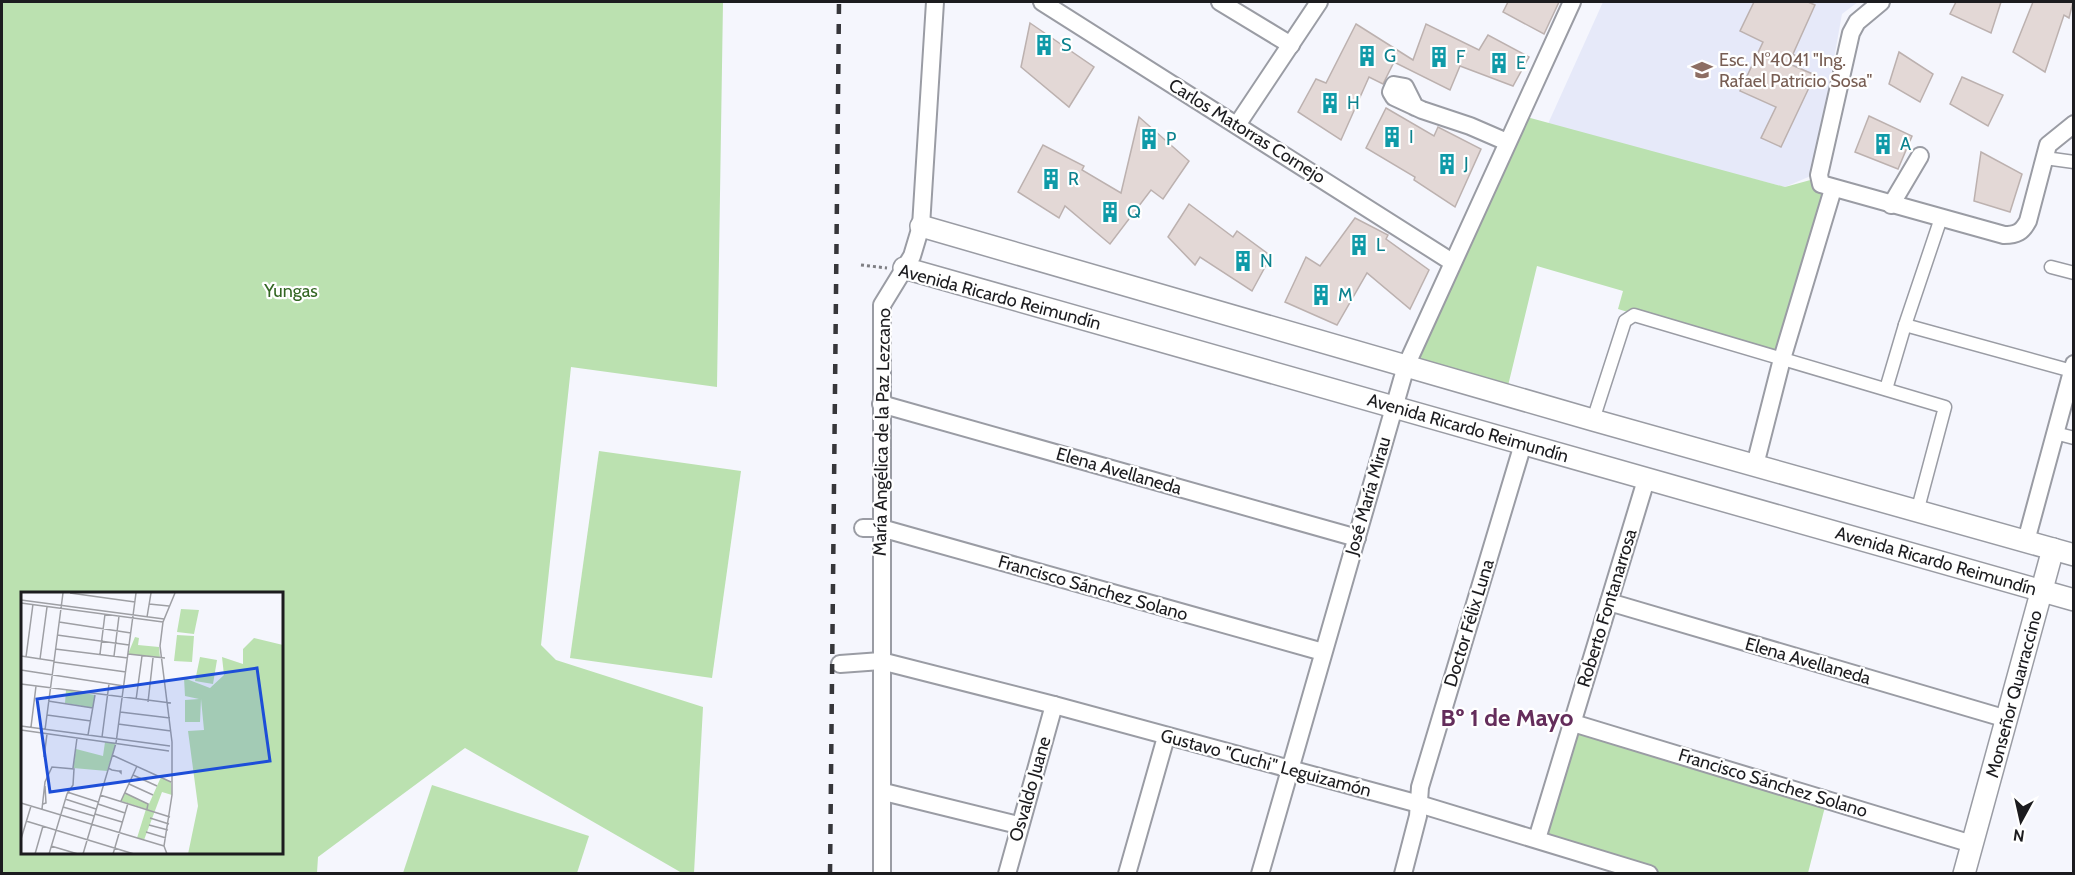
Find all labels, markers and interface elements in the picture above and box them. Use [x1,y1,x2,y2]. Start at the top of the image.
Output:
building icon: S [1032,33,1056,57]
place label: S [1061,34,1072,56]
building icon: G [1355,44,1379,68]
place label: G [1384,45,1396,67]
building icon: F [1427,45,1451,69]
place label: F [1456,46,1466,68]
place label: Esc. N°4041 "Ing. Rafael Patricio Sosa" [1719,49,1872,92]
building icon: E [1487,51,1511,75]
place label: E [1516,52,1526,74]
school or university icon: Esc. N°4041 "Ing. Rafael Patricio Sosa" [1690,58,1714,82]
street label: Carlos Matorras Cornejo [1165,74,1330,188]
building icon: H [1318,91,1342,115]
place label: H [1347,92,1360,114]
building icon: I [1380,125,1404,149]
place label: I [1409,126,1414,148]
building icon: P [1137,127,1161,151]
place label: P [1166,128,1176,150]
building icon: A [1871,132,1895,156]
place label: A [1900,133,1911,155]
building icon: J [1435,152,1459,176]
place label: J [1463,153,1469,175]
building icon: R [1039,167,1063,191]
place label: R [1068,168,1079,190]
building icon: Q [1098,200,1122,224]
place label: Q [1127,201,1141,223]
building icon: L [1347,233,1371,257]
place label: L [1376,234,1385,256]
building icon: N [1231,249,1255,273]
place label: N [1260,250,1273,272]
street label: Avenida Ricardo Reimundín [897,259,1103,335]
park label: Yungas [263,280,318,302]
building icon: M [1309,283,1333,307]
place label: M [1338,284,1353,306]
street label: María Angélica de la Paz Lezcano [869,308,895,556]
street label: Avenida Ricardo Reimundín [1365,389,1571,467]
street label: José María Mirau [1340,434,1395,559]
street label: Elena Avellaneda [1054,443,1185,500]
street label: Avenida Ricardo Reimundín [1833,522,2039,600]
street label: Roberto Fontanarrosa [1572,526,1642,690]
street label: Francisco Sánchez Solano [996,550,1191,626]
street label: Doctor Félix Luna [1439,556,1499,689]
inset map [21,592,284,854]
street label: Monseñor Quarraccino [1981,608,2047,780]
street label: Elena Avellaneda [1743,633,1874,690]
district label: Bº 1 de Mayo [1441,703,1574,732]
street label: Gustavo "Cuchi" Leguizamón [1158,724,1374,802]
street label: Osvaldo Juane [1004,734,1056,844]
street label: Francisco Sánchez Solano [1676,744,1870,822]
north arrow [1991,791,2051,851]
text: N [2012,825,2026,846]

